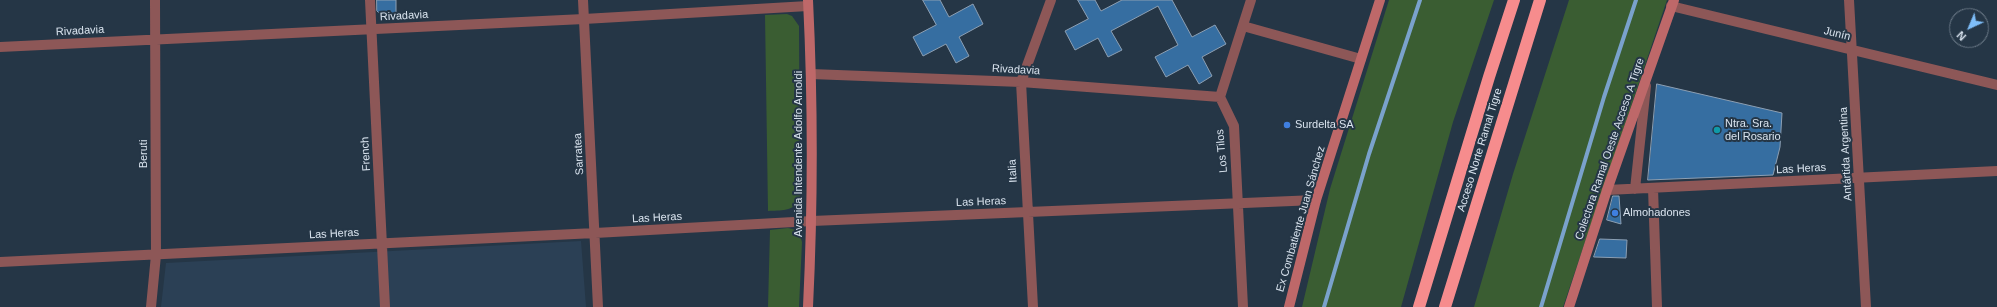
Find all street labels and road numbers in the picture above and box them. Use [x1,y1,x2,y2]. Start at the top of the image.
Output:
street label: Rivadavia [380,8,428,24]
street label: Rivadavia [56,23,104,39]
street label: Junín [1822,24,1852,44]
street label: Colectora Ramal Oeste Acceso A Tigre [1573,56,1647,242]
street label: Rivadavia [992,62,1040,78]
street label: Avenida Intendente Adolfo Arnoldi [792,71,806,237]
street label: Acceso Norte Ramal Tigre [1455,87,1505,213]
street label: Antártida Argentina [1837,107,1855,201]
street label: Los Tilos [1214,129,1230,173]
street label: Sarratea [571,133,587,175]
street label: French [359,137,373,171]
street label: Beruti [137,140,151,168]
street label: Ex Combatiente Juan Sánchez [1274,145,1328,293]
street label: Italia [1006,159,1020,183]
street label: Las Heras [1776,161,1826,177]
street label: Las Heras [956,195,1006,209]
street label: Las Heras [632,210,682,226]
street label: Las Heras [309,226,359,242]

